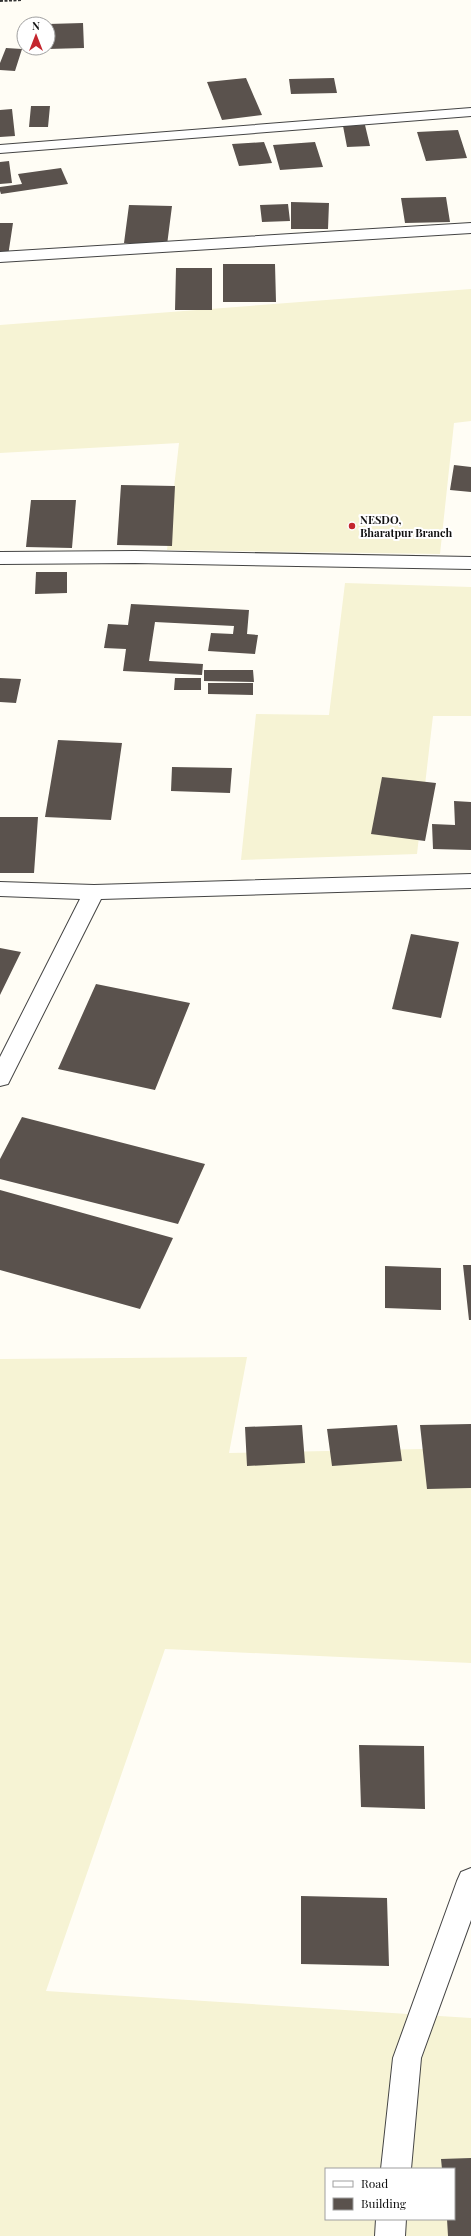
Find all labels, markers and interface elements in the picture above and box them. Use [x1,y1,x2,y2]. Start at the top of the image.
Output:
north arrow [16,16,56,56]
text: N [32,18,40,33]
place label: NESDO, Bharatpur Branch [360,512,453,540]
marker: NESDO, Bharatpur Branch [347,521,357,531]
legend [325,2168,455,2220]
text: Road [361,2175,388,2191]
text: Building [361,2195,407,2211]

